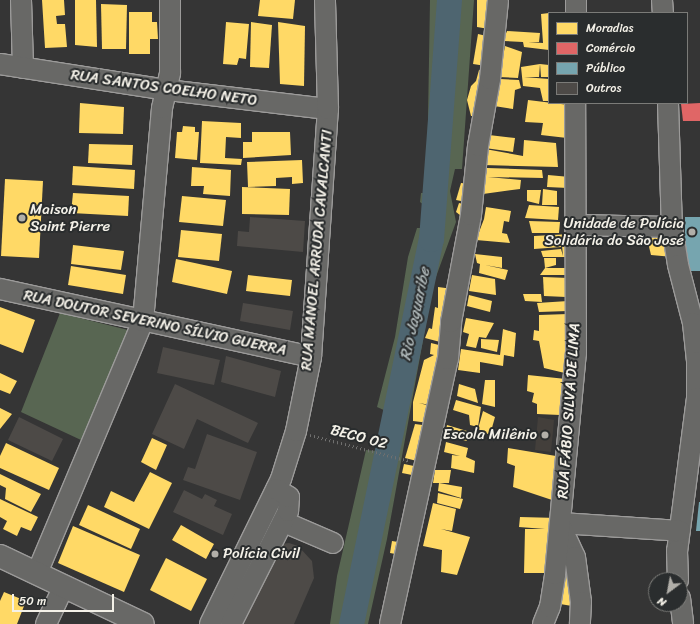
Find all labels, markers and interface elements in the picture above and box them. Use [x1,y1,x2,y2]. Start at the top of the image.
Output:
legend [548,12,688,104]
text: Moradias [586,17,633,39]
text: Comércio [586,37,635,59]
text: Público [586,57,625,79]
street label: RUA SANTOS COELHO NETO [70,66,258,110]
text: Outros [586,77,621,99]
street label: RUA MANOEL ARRUDA CAVALCANTI [297,129,337,371]
place label: Maison Saint Pierre [30,200,110,235]
marker: Maison Saint Pierre [17,213,27,223]
place label: Unidade de Polícia Solidária do São José [544,214,684,249]
marker: Unidade de Polícia Solidária do São José [687,227,697,237]
water label: Rio Jaguaribe [396,266,434,362]
street label: RUA DOUTOR SEVERINO SÍLVIO GUERRA [21,286,289,360]
street label: RUA FÁBIO SILVA DE LIMA [554,321,584,501]
street label: BECO 02 [329,421,389,453]
place label: Escola Milênio [443,426,537,444]
marker: Escola Milênio [540,430,550,440]
place label: Polícia Civil [223,545,300,563]
marker: Polícia Civil [210,549,220,559]
north arrow [648,572,688,612]
scale bar [14,586,116,612]
text: 50 m [19,590,46,612]
text: N [654,592,670,612]

